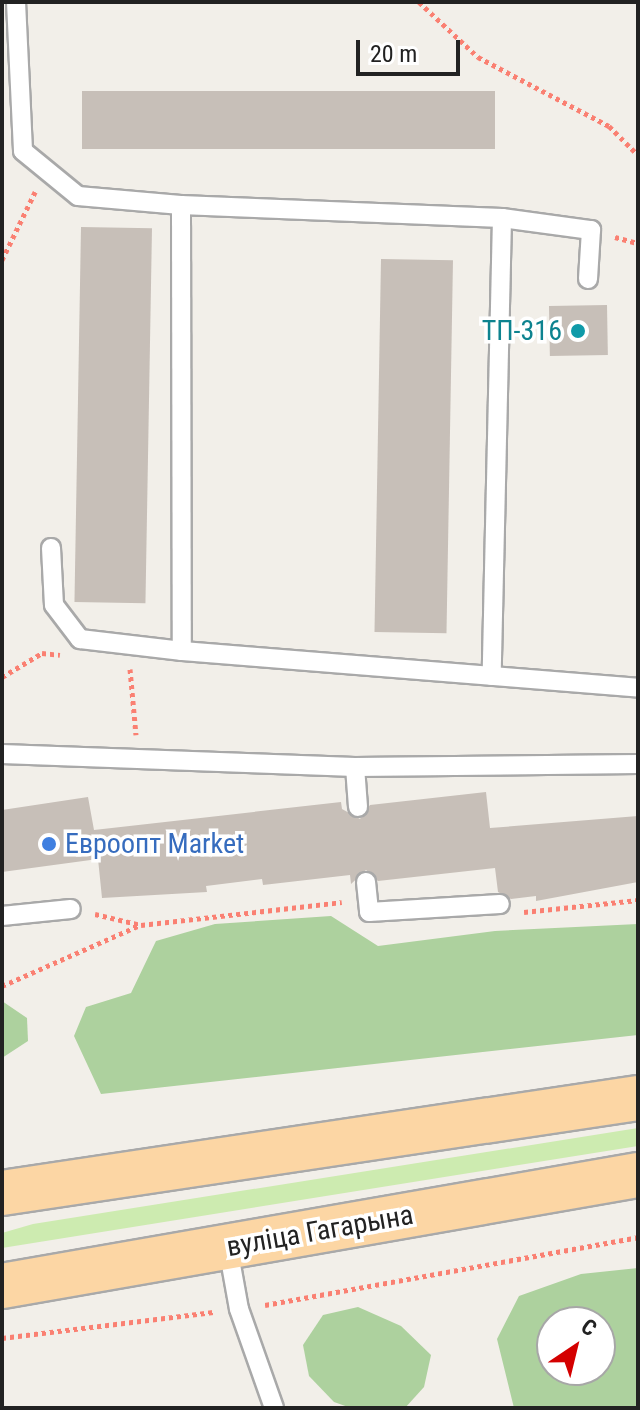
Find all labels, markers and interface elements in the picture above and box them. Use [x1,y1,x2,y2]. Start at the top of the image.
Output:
scale bar [360,24,464,74]
text: 20 m [370,40,417,68]
place label: ТП-316 [482,314,562,348]
marker: ТП-316 [569,322,587,340]
place label: Евроопт Market [65,827,244,861]
marker: Евроопт Market [40,835,58,853]
street label: вуліца Гагарына [224,1198,416,1264]
north arrow [536,1306,616,1386]
text: С [577,1314,601,1341]

